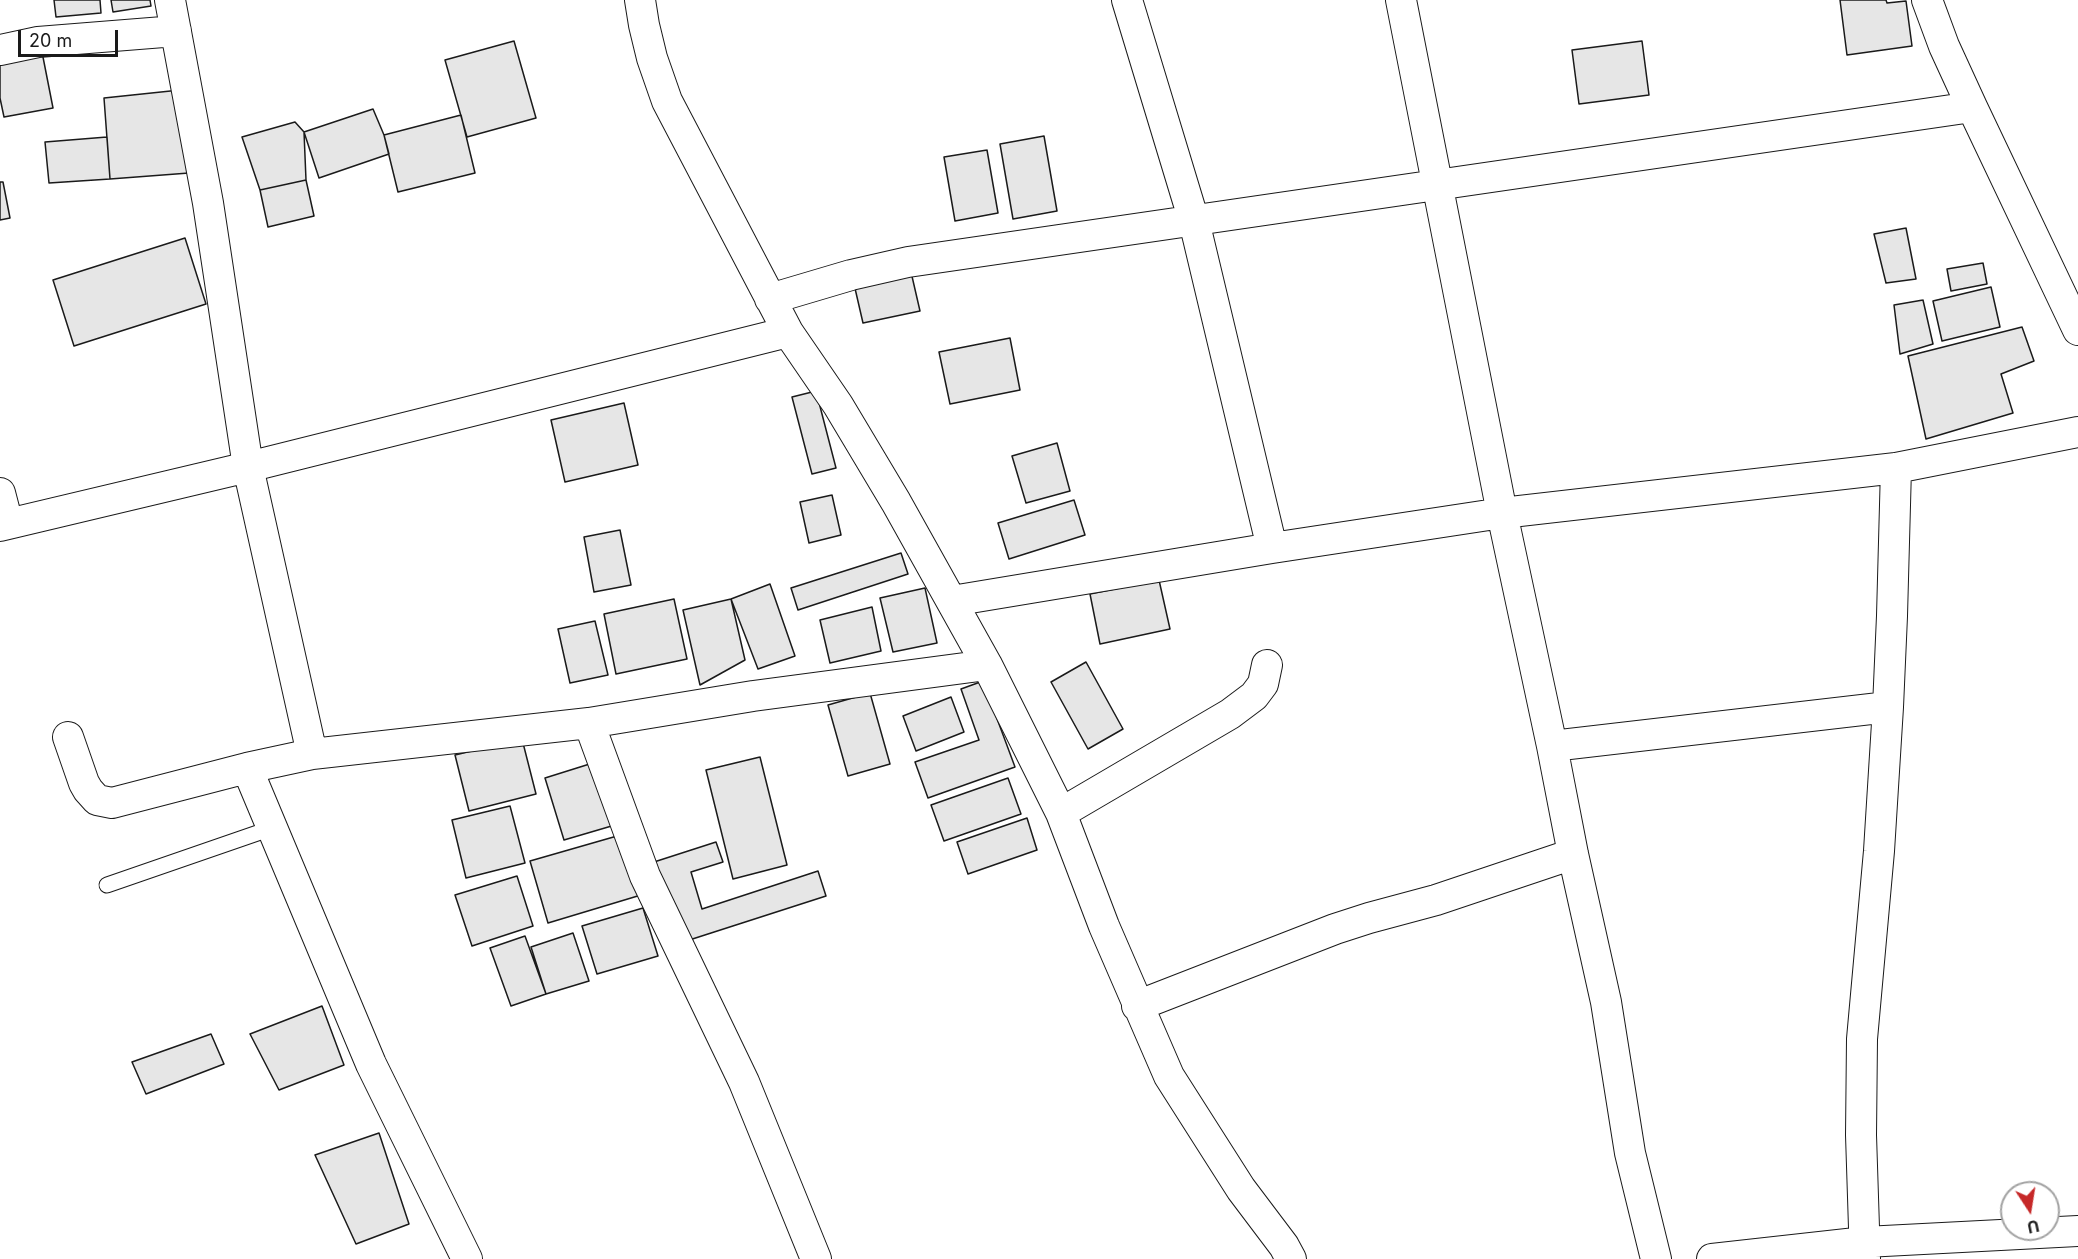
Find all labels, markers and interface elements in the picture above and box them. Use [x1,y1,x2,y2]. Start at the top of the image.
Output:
scale bar [21,18,122,56]
text: 20 m [29,30,72,51]
north arrow [2000,1181,2060,1241]
text: U [2026,1216,2041,1238]

